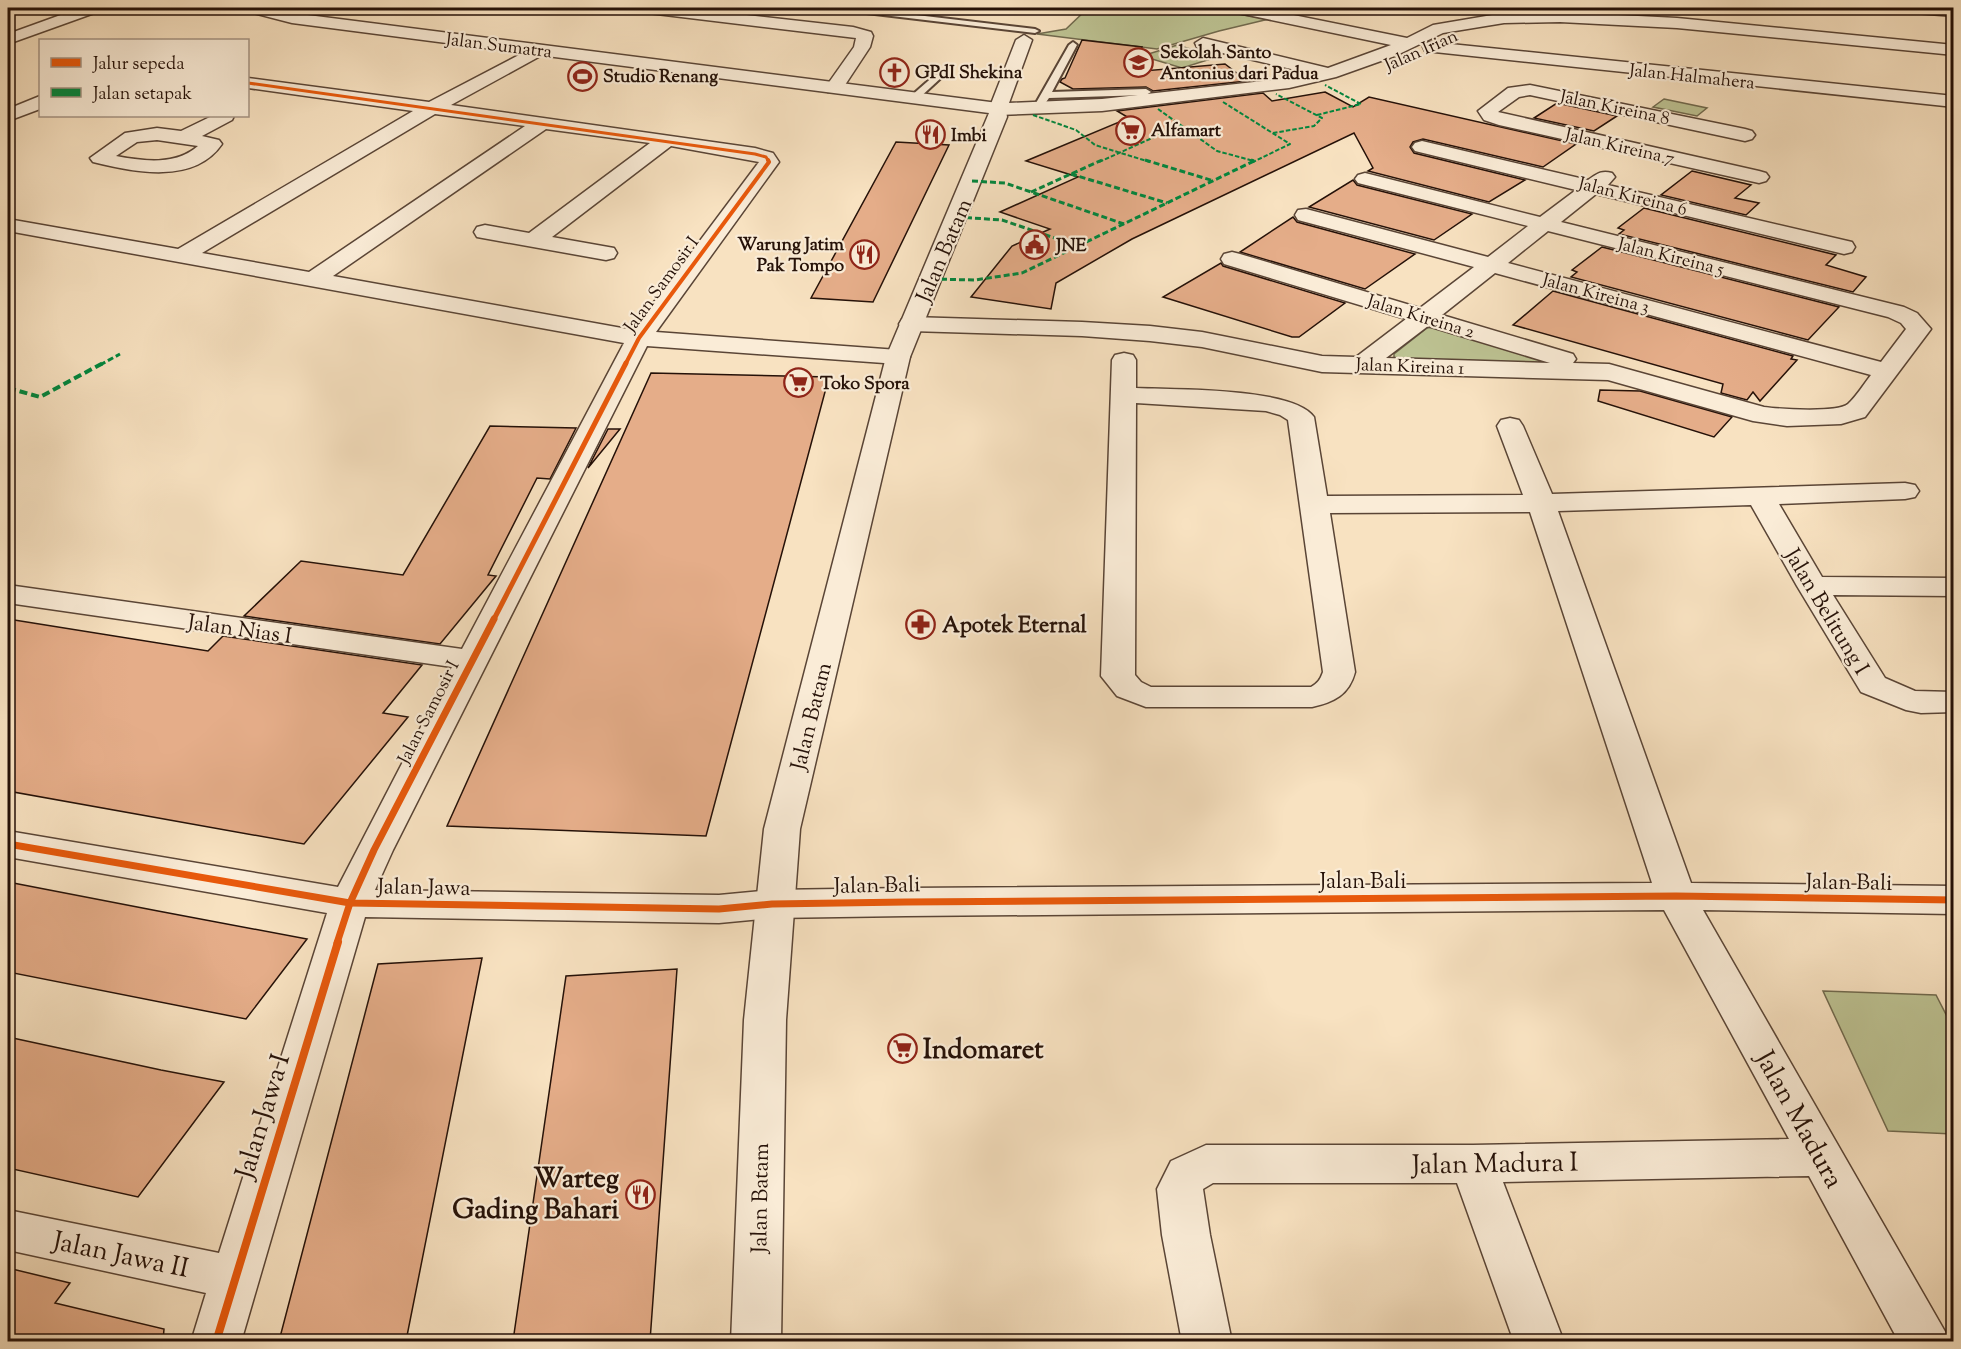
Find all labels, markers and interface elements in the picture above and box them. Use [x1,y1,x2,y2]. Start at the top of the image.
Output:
street label: Jalan Irian [1380,24,1463,80]
street label: Jalan Sumatra [443,27,553,66]
legend [39,39,249,117]
place label: Sekolah Santo Antonius dari Padua [1160,41,1319,88]
school or university icon: Sekolah Santo Antonius dari Padua [1123,46,1155,78]
text: Jalur sepeda [92,52,184,78]
church icon: GPdI Shekina [878,56,910,88]
street label: Jalan Halmahera [1627,58,1756,97]
sports icon: Studio Renang [566,60,598,92]
place label: GPdI Shekina [915,61,1023,87]
place label: Studio Renang [603,65,718,91]
text: Jalan setapak [92,82,192,108]
street label: Jalan Kireina 8 [1556,84,1672,133]
supermarket icon: Alfamart [1114,114,1146,146]
restaurant icon: Imbi [914,119,946,151]
place label: Alfamart [1151,119,1222,145]
street label: Jalan Kireina 7 [1561,123,1677,173]
place label: Imbi [951,124,987,150]
street label: Jalan Kireina 6 [1574,172,1690,224]
street label: Jalan Batam [909,194,982,309]
public building icon: JNE [1019,229,1051,261]
street label: Jalan Samosir I [618,232,707,340]
street label: Jalan Kireina 5 [1614,232,1726,284]
place label: Warung Jatim Pak Tompo [737,233,844,280]
place label: JNE [1054,234,1087,260]
restaurant icon: Warung Jatim Pak Tompo [849,238,881,270]
street label: Jalan Kireina 3 [1538,268,1652,322]
street label: Jalan Kireina 2 [1363,289,1478,347]
street label: Jalan Kireina 1 [1354,353,1465,383]
supermarket icon: Toko Spora [783,367,815,399]
place label: Toko Spora [820,372,910,398]
street label: Jalan Belitung I [1775,542,1876,682]
street label: Jalan Nias I [184,608,294,654]
pharmacy icon: Apotek Eternal [905,608,937,640]
place label: Apotek Eternal [942,611,1088,643]
street label: Jalan Samosir I [392,656,467,770]
street label: Jalan Batam [784,659,842,775]
street label: Jalan Bali [1319,867,1406,899]
street label: Jalan Bali [1804,867,1893,901]
street label: Jalan Bali [832,870,921,904]
street label: Jalan Jawa [376,872,471,906]
place label: Indomaret [923,1032,1044,1071]
supermarket icon: Indomaret [886,1033,918,1065]
street label: Jalan Madura [1743,1043,1852,1196]
street label: Jalan Jawa I [226,1049,302,1186]
street label: Jalan Batam [745,1143,779,1254]
street label: Jalan Madura I [1409,1145,1579,1186]
place label: Warteg Gading Bahari [452,1161,619,1231]
restaurant icon: Warteg Gading Bahari [624,1178,656,1210]
street label: Jalan Jawa II [47,1223,192,1290]

